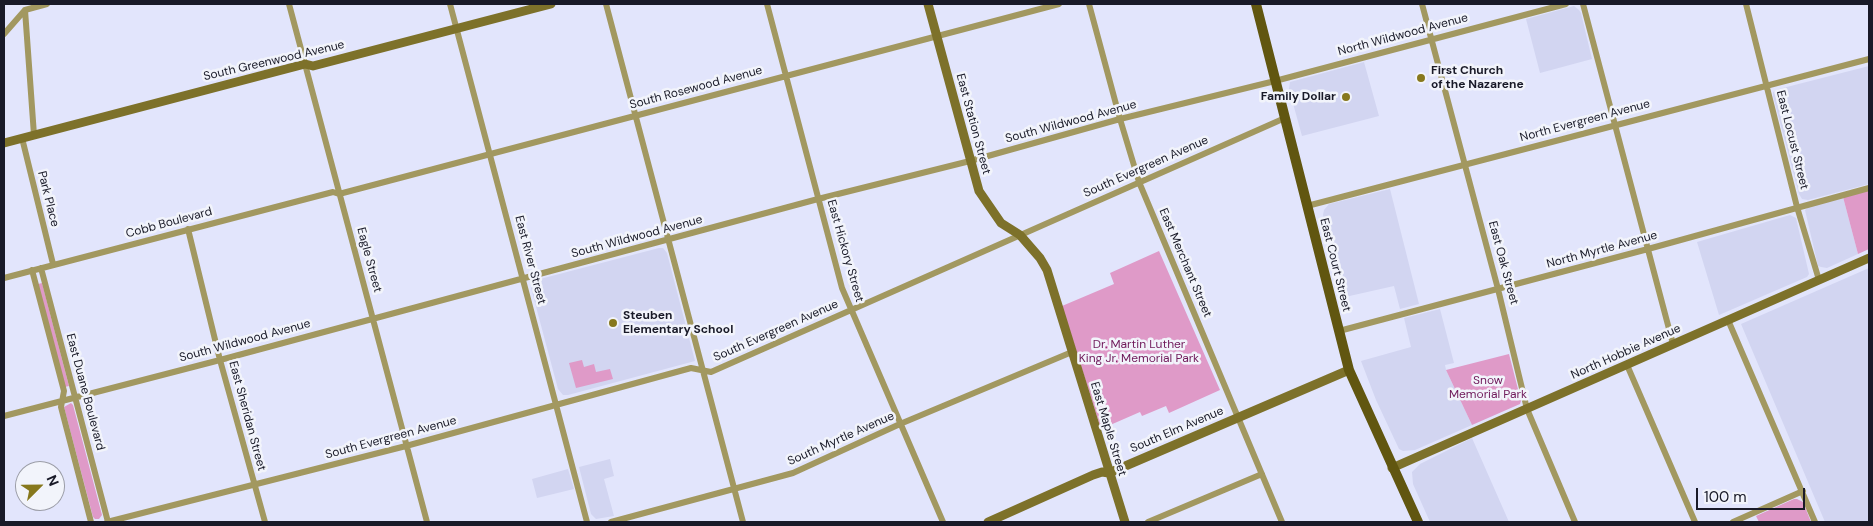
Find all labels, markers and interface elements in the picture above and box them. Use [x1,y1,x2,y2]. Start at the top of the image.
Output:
street label: North Wildwood Avenue [1336,11,1470,59]
street label: South Greenwood Avenue [202,38,346,84]
street label: South Rosewood Avenue [628,63,764,113]
place label: First Church of the Nazarene [1431,64,1524,92]
street label: East Station Street [953,72,993,176]
marker: First Church of the Nazarene [1415,72,1427,84]
street label: East Locust Street [1773,89,1811,191]
place label: Family Dollar [1261,90,1336,104]
marker: Family Dollar [1340,91,1352,103]
street label: North Evergreen Avenue [1518,97,1652,145]
street label: South Wildwood Avenue [1004,98,1138,146]
street label: South Evergreen Avenue [1081,133,1211,201]
street label: Park Place [34,170,62,228]
street label: East Hickory Street [823,198,867,304]
street label: Cobb Boulevard [124,205,214,241]
street label: East Merchant Street [1155,206,1215,320]
street label: South Wildwood Avenue [570,213,704,261]
street label: East River Street [511,214,549,306]
street label: East Court Street [1316,217,1354,313]
street label: East Oak Street [1485,220,1521,306]
street label: Eagle Street [353,226,385,294]
street label: North Myrtle Avenue [1545,228,1659,272]
street label: South Evergreen Avenue [711,297,841,365]
place label: Steuben Elementary School [623,309,733,337]
street label: South Wildwood Avenue [178,317,312,365]
marker: Steuben Elementary School [607,317,619,329]
street label: North Hobbie Avenue [1569,321,1683,383]
street label: East Duane Boulevard [62,332,108,452]
park label: Dr. Martin Luther King Jr. Memorial Park [1079,338,1199,366]
street label: East Sheridan Street [225,360,269,472]
park label: Snow Memorial Park [1449,374,1527,402]
street label: East Maple Street [1087,380,1129,478]
street label: South Elm Avenue [1128,404,1226,456]
street label: South Myrtle Avenue [785,409,897,469]
street label: South Evergreen Avenue [324,414,458,462]
north arrow [15,461,65,511]
text: N [43,472,63,489]
scale bar [1698,478,1807,510]
text: 100 m [1704,487,1747,507]

